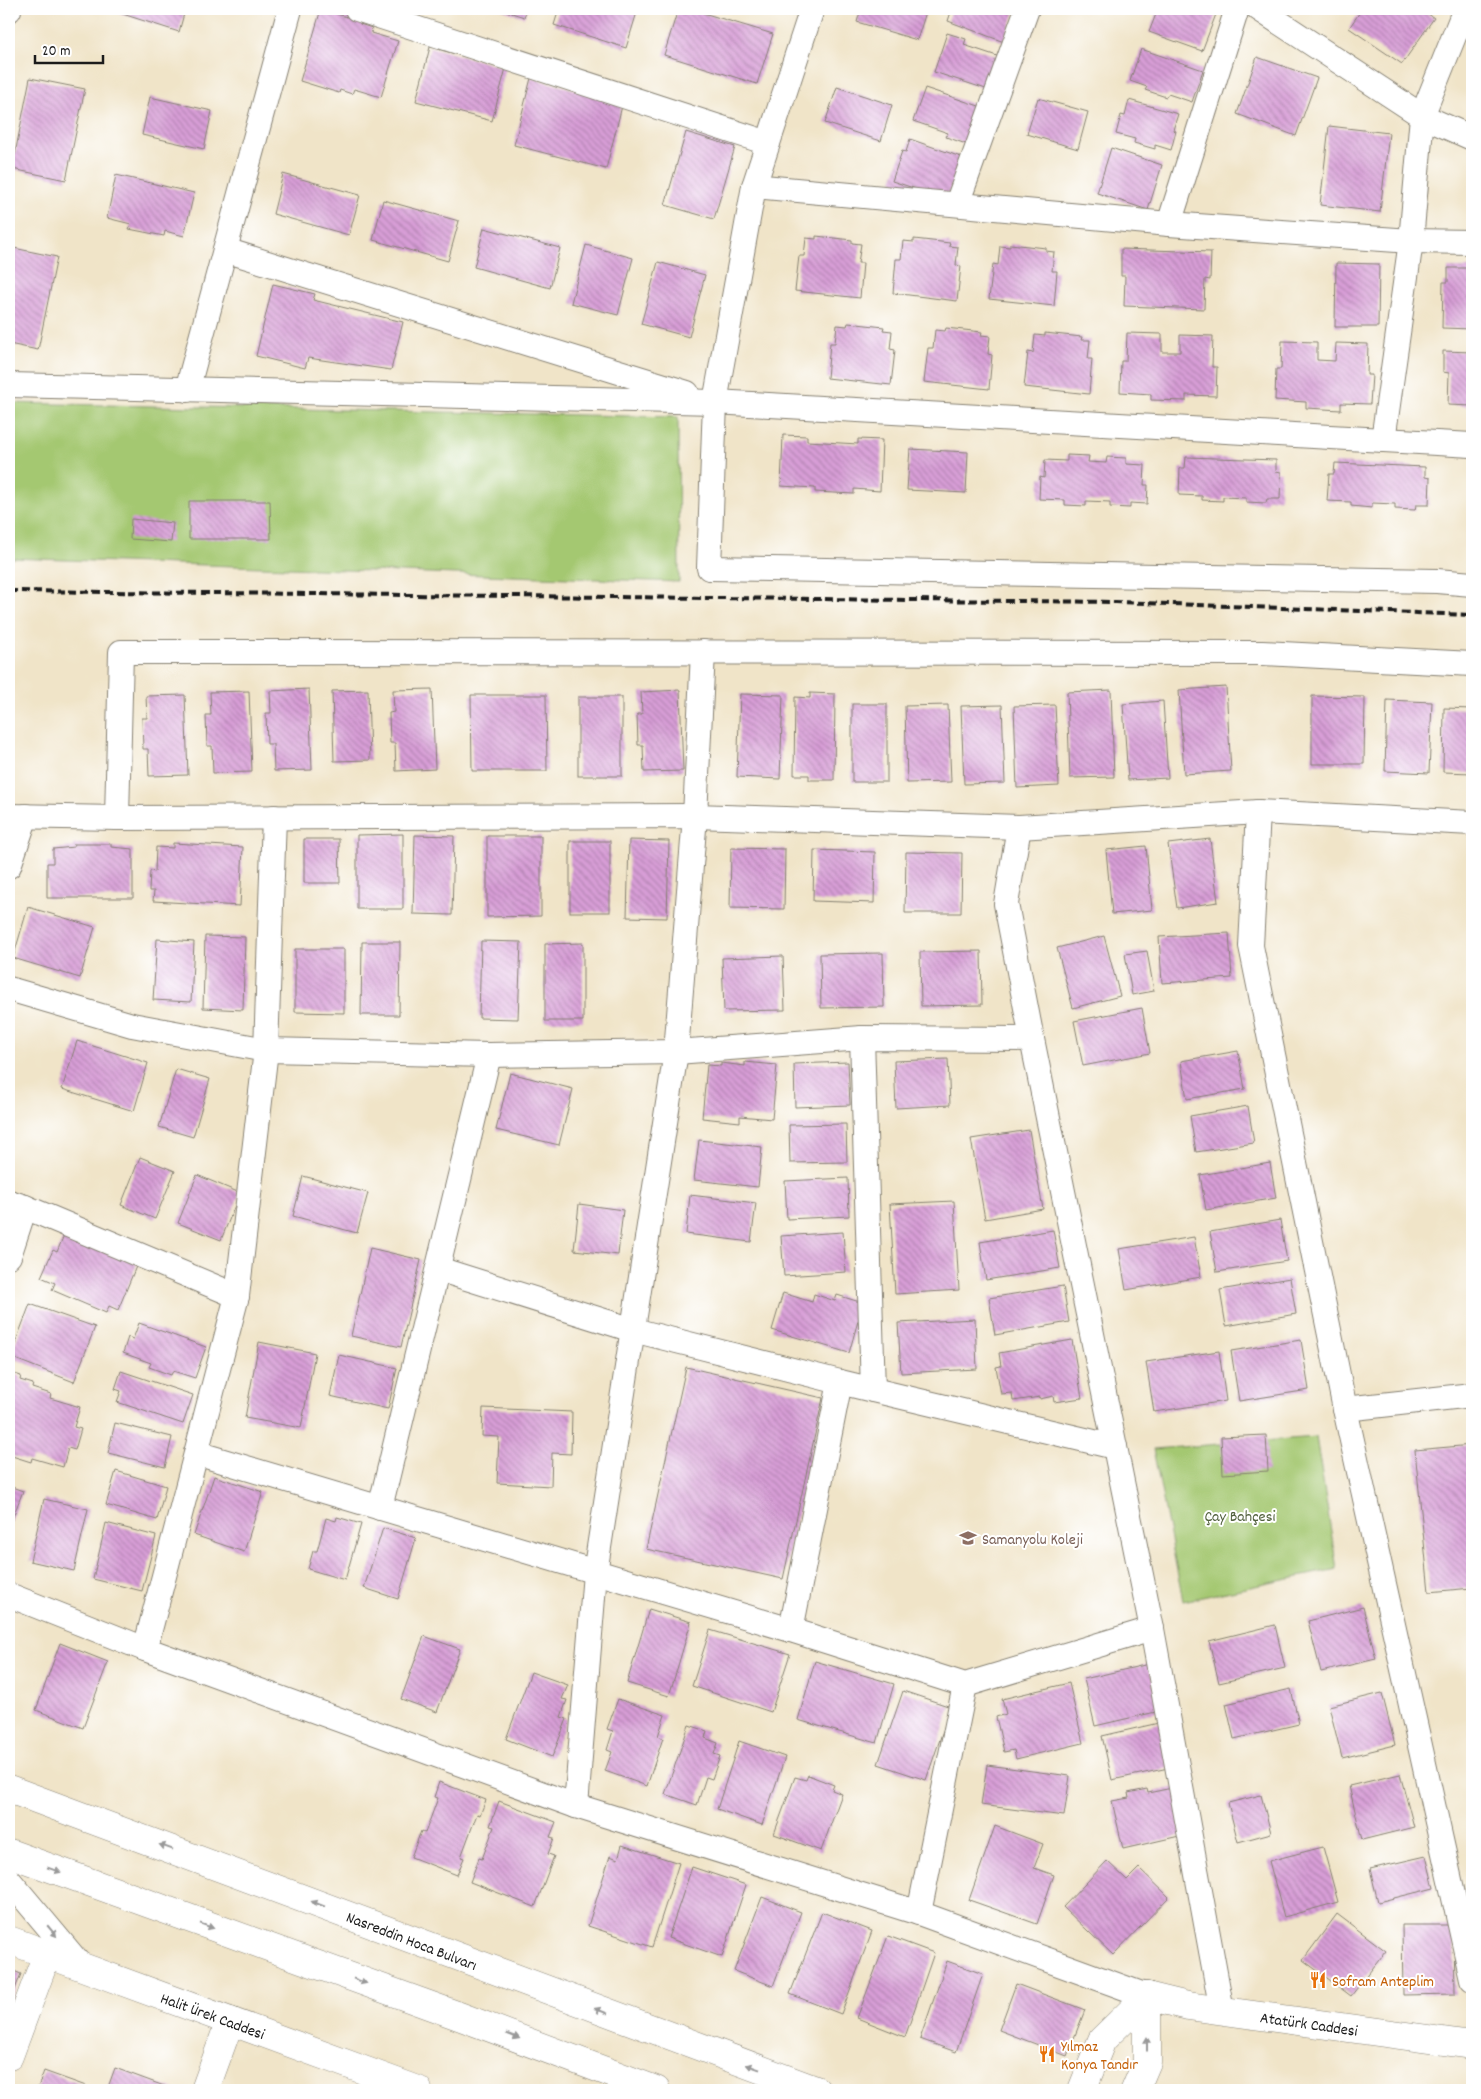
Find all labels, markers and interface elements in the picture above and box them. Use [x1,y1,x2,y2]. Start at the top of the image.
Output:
scale bar [35,32,102,64]
text: 20 m [42,41,70,63]
park label: Çay Bahçesi [1205,1506,1275,1529]
school or university icon: Samanyolu Koleji [958,1528,978,1548]
place label: Samanyolu Koleji [982,1529,1083,1552]
one-way arrow [158,1843,173,1851]
one-way arrow [47,1867,62,1874]
one-way arrow [310,1900,325,1908]
street label: Nasreddin Hoca Bulvarı [342,1907,480,1978]
one-way arrow [200,1922,215,1930]
one-way arrow [46,1924,57,1937]
restaurant icon: Sofram Anteplim [1308,1970,1328,1990]
place label: Sofram Anteplim [1332,1971,1434,1994]
one-way arrow [353,1977,368,1985]
street label: Halit Ürek Caddesi [157,1988,268,2047]
one-way arrow [593,2007,608,2015]
street label: Atatürk Caddesi [1258,2007,1359,2044]
one-way arrow [505,2033,520,2040]
place label: Yılmaz Konya Tandır [1061,2036,1138,2077]
one-way arrow [1143,2036,1151,2052]
restaurant icon: Yılmaz Konya Tandır [1037,2044,1057,2064]
one-way arrow [746,2063,761,2070]

